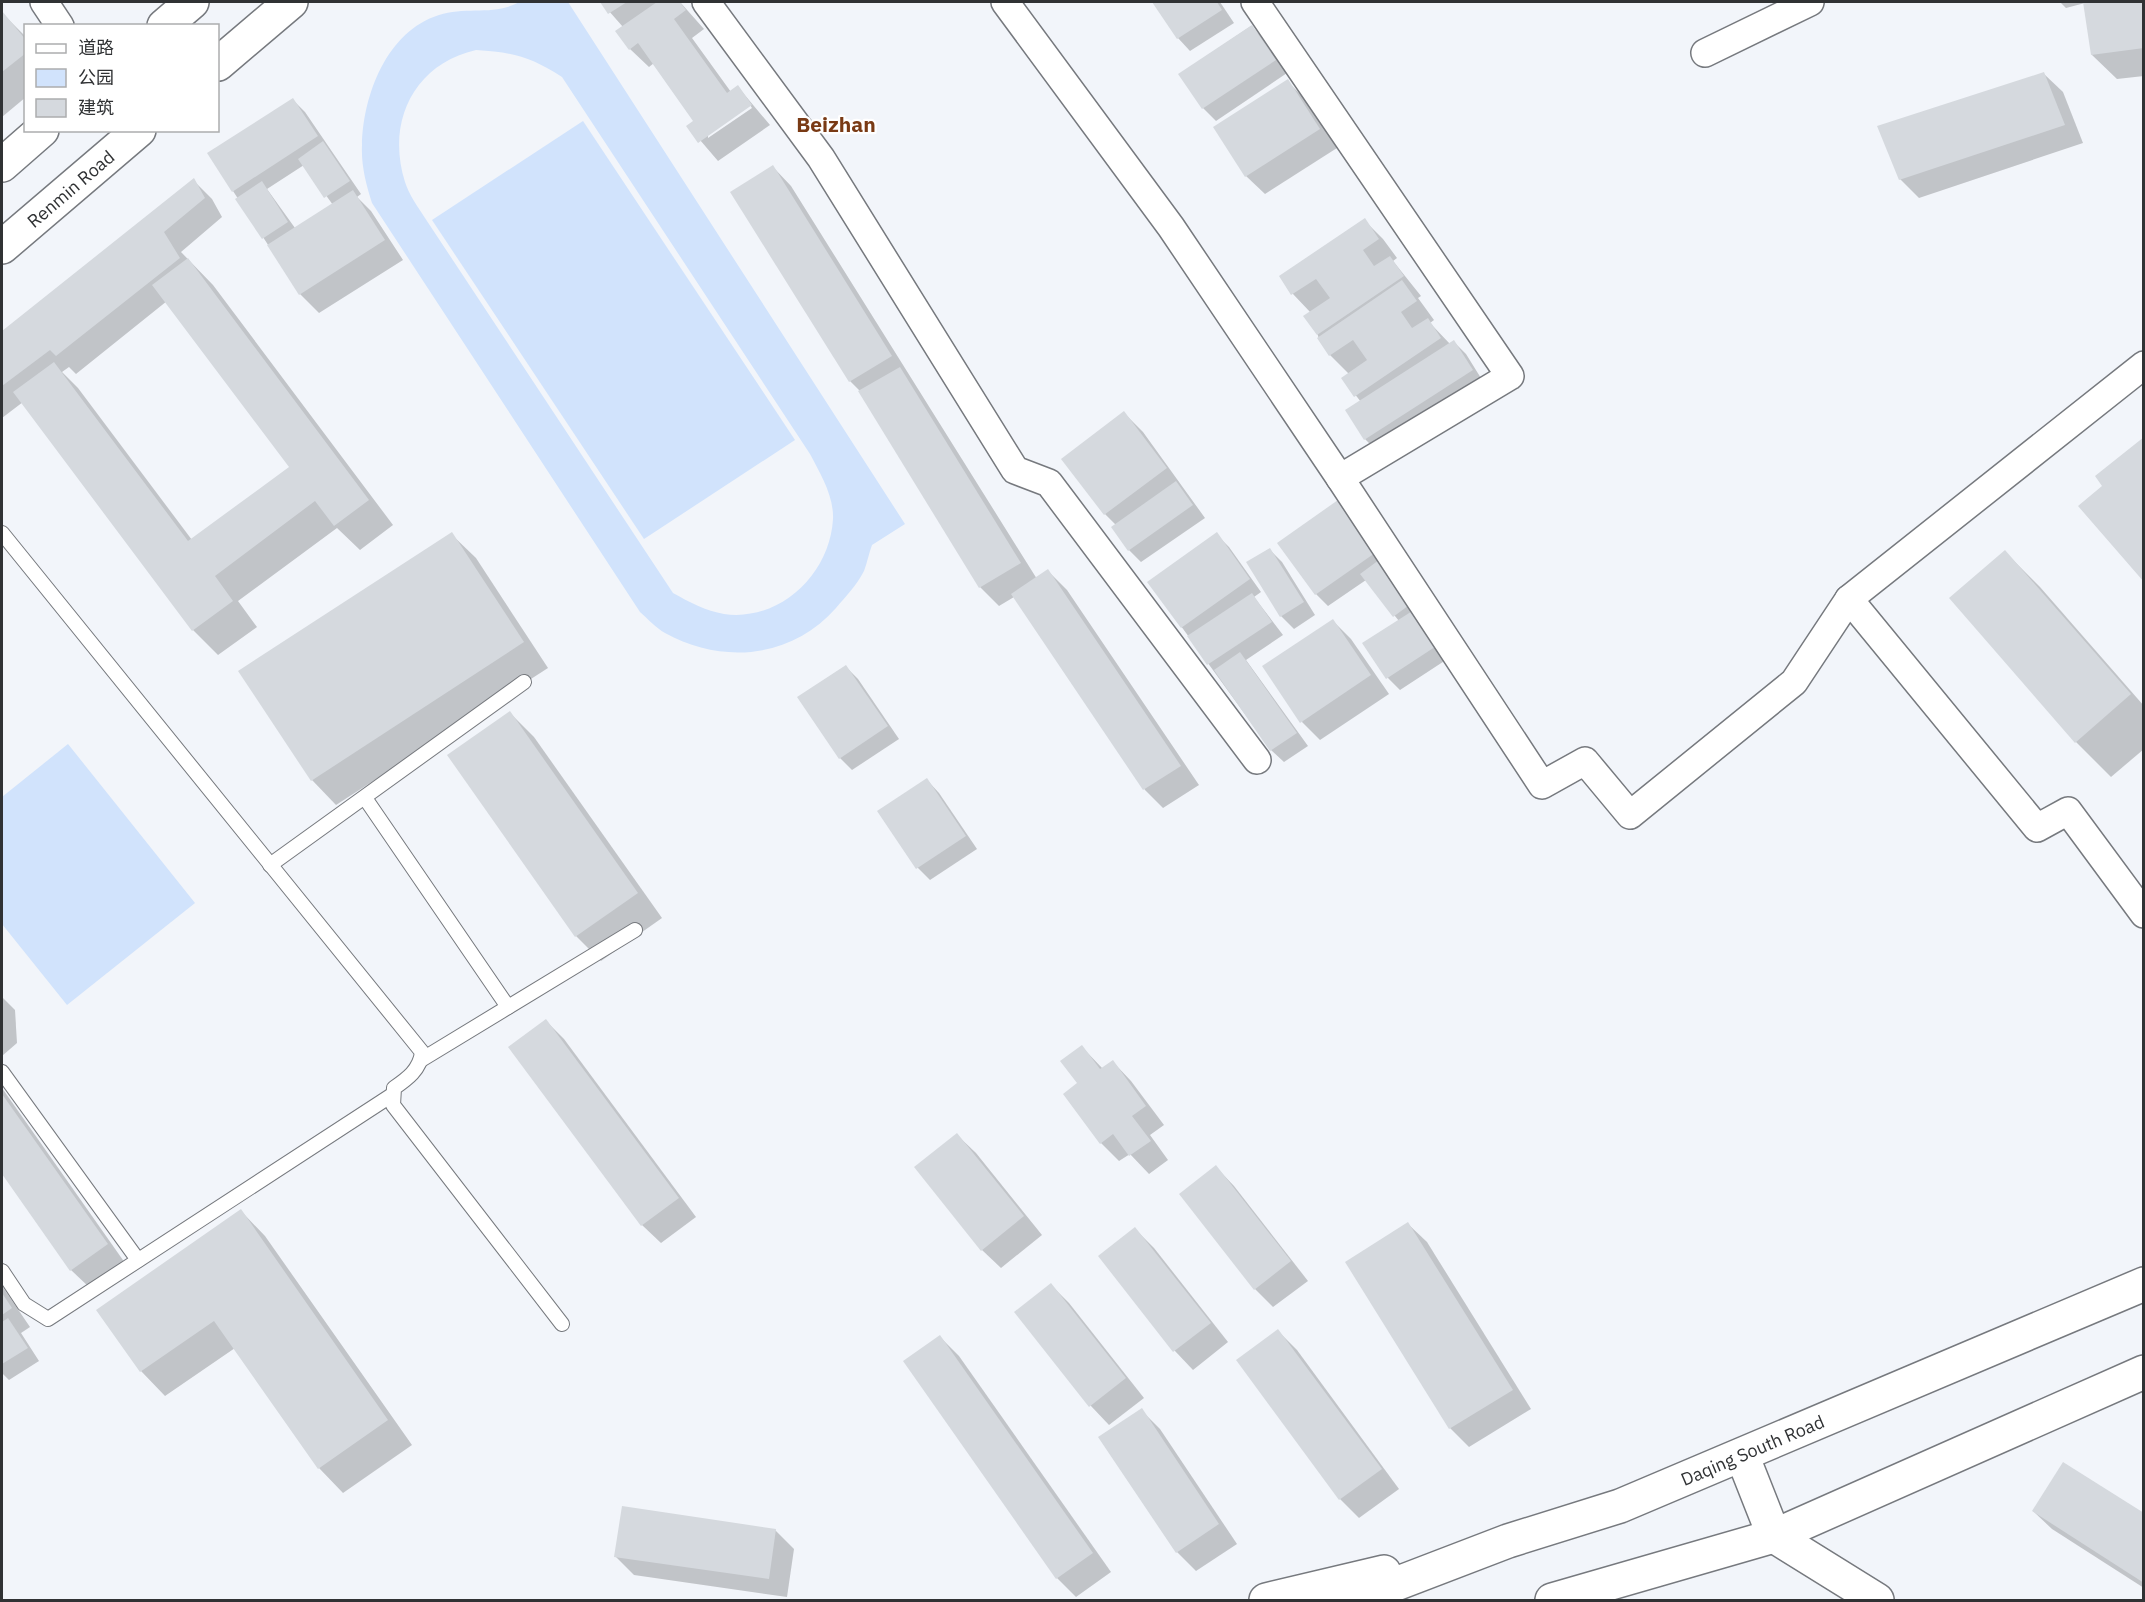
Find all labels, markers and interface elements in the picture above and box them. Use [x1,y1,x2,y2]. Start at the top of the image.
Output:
legend [24,24,219,132]
text: 道路 [78,36,114,59]
text: 公园 [78,66,114,89]
text: 建筑 [78,96,114,119]
district label: Beizhan [796,110,876,138]
street label: Renmin Road [22,145,119,232]
street label: Daqing South Road [1677,1409,1828,1490]

